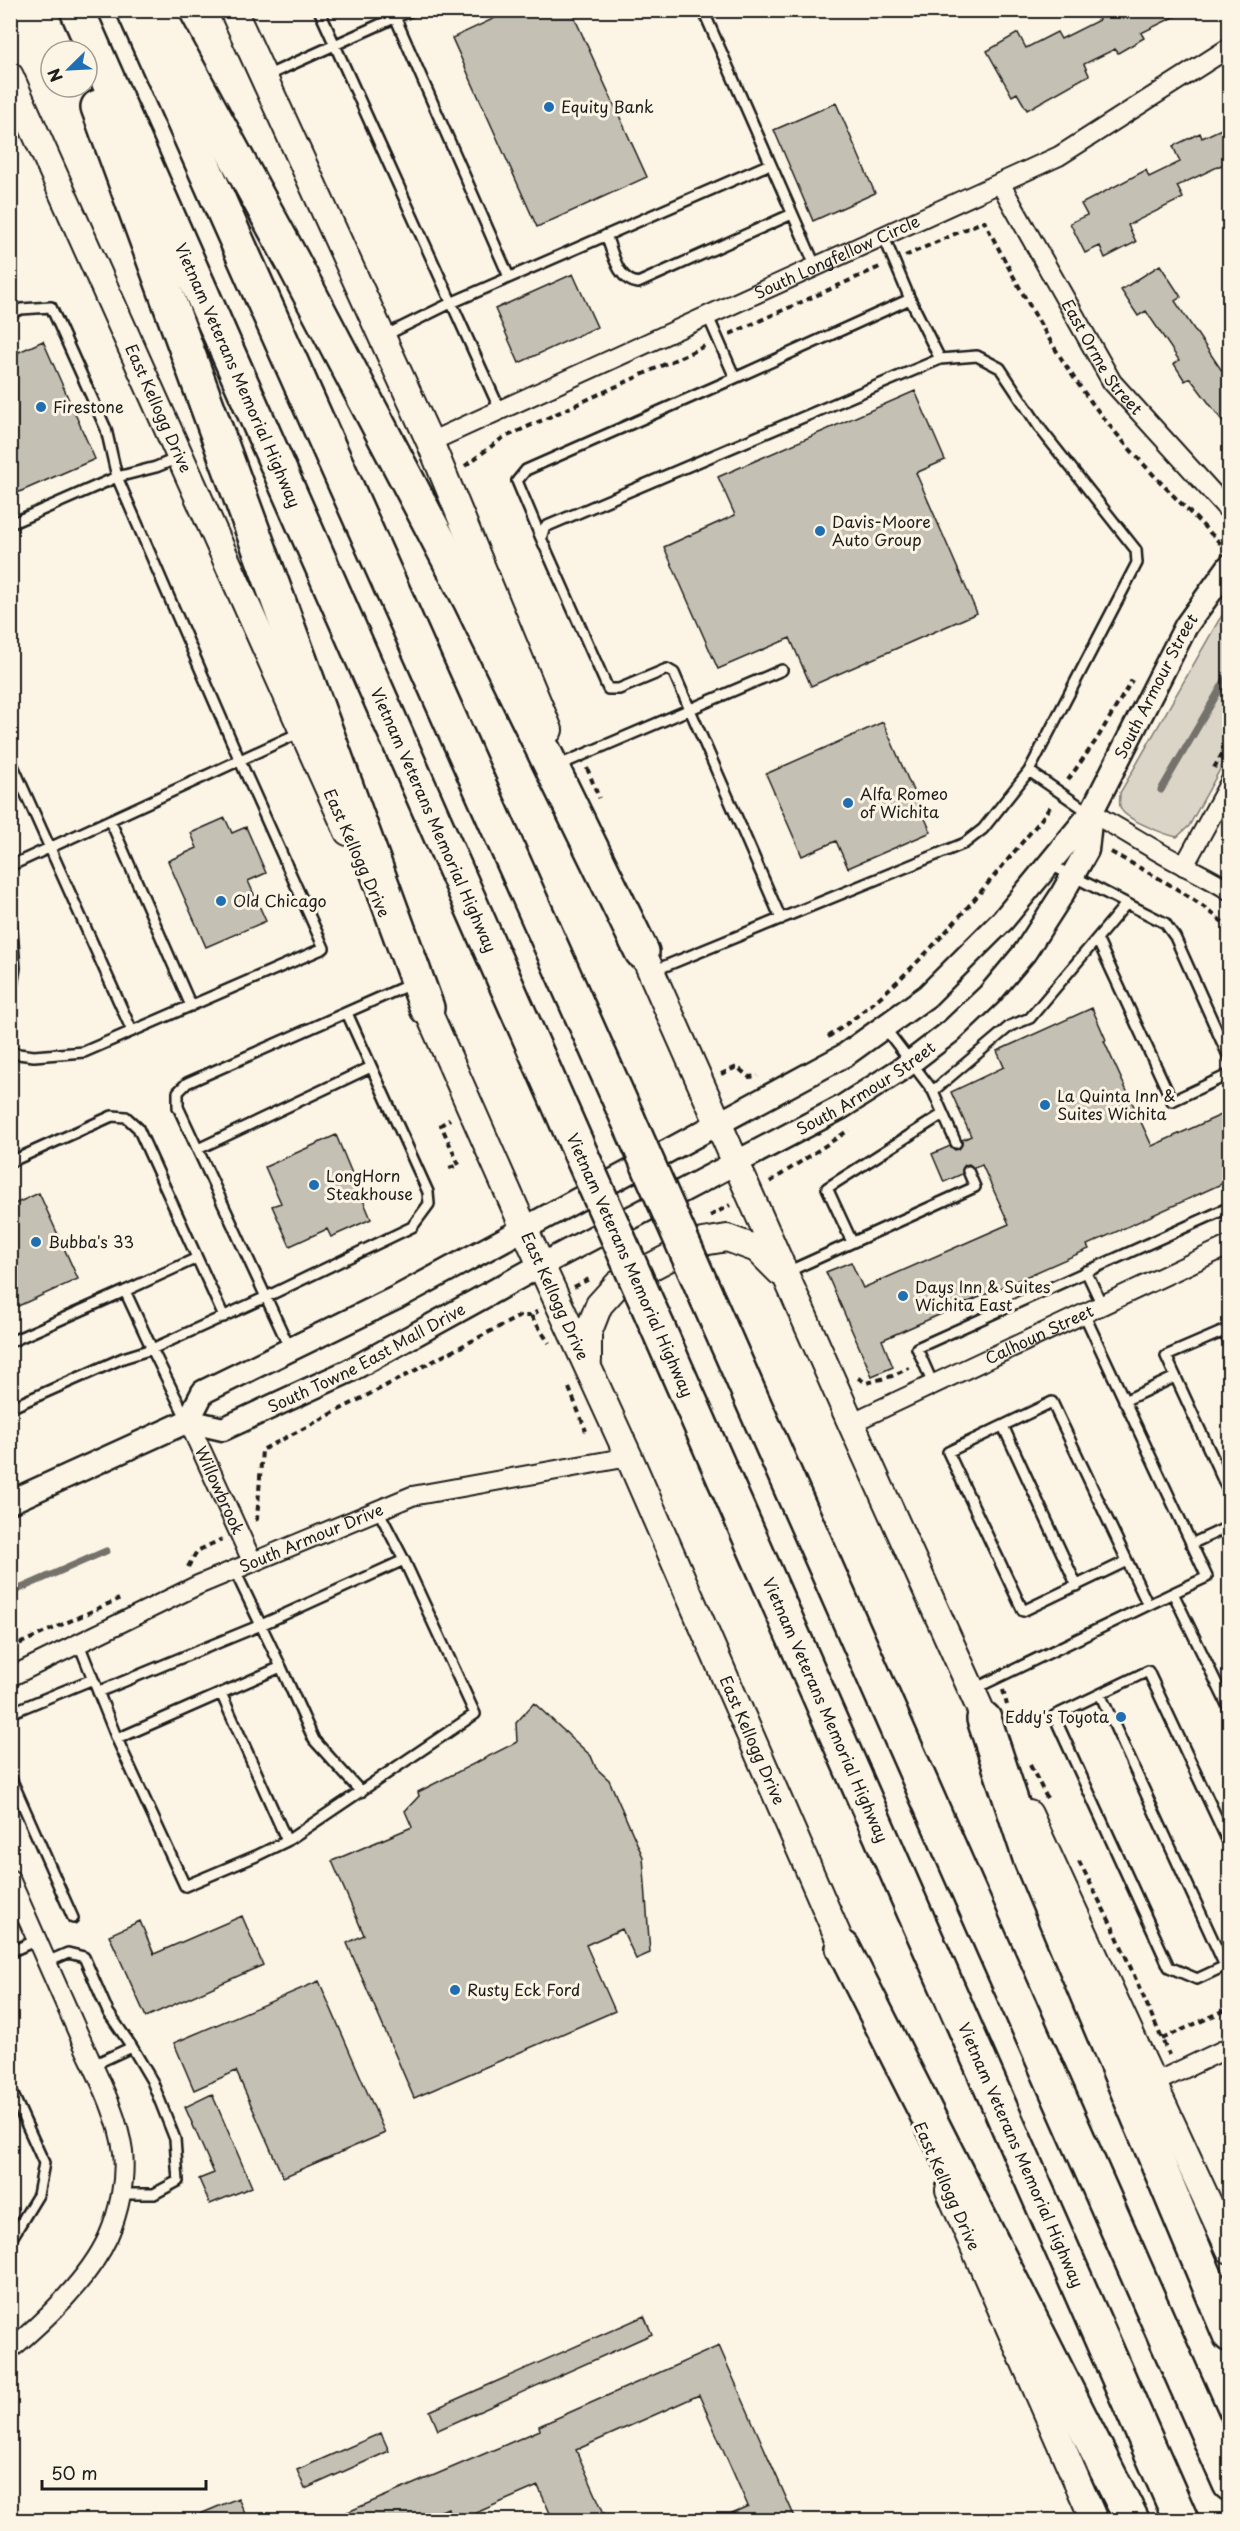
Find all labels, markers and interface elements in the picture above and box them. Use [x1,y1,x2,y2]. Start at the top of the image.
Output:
north arrow [39,39,99,99]
text: N [41,65,68,86]
place label: Equity Bank [561,94,654,118]
marker: Equity Bank [542,100,556,114]
street label: South Longfellow Circle [750,208,923,304]
street label: Vietnam Veterans Memorial Highway [170,239,308,511]
street label: East Orme Street [1057,294,1149,420]
street label: East Kellogg Drive [120,340,199,476]
place label: Firestone [53,394,124,418]
marker: Firestone [34,400,48,414]
place label: Davis-Moore Auto Group [832,509,931,551]
marker: Davis-Moore Auto Group [813,524,827,538]
street label: South Armour Street [1108,607,1203,762]
street label: Vietnam Veterans Memorial Highway [366,683,503,956]
place label: Alfa Romeo of Wichita [860,781,948,823]
street label: East Kellogg Drive [319,784,397,921]
marker: Alfa Romeo of Wichita [841,796,855,810]
place label: Old Chicago [233,888,327,912]
marker: Old Chicago [214,894,228,908]
street label: South Armour Street [792,1034,940,1140]
place label: La Quinta Inn & Suites Wichita [1057,1083,1176,1125]
marker: La Quinta Inn & Suites Wichita [1038,1098,1052,1112]
street label: Vietnam Veterans Memorial Highway [562,1129,700,1401]
place label: LongHorn Steakhouse [326,1163,413,1205]
marker: LongHorn Steakhouse [307,1178,321,1192]
street label: East Kellogg Drive [516,1228,596,1364]
place label: Bubba's 33 [48,1229,134,1253]
marker: Bubba's 33 [29,1235,43,1249]
place label: Days Inn & Suites Wichita East [915,1274,1050,1316]
marker: Days Inn & Suites Wichita East [896,1289,910,1303]
street label: South Towne East Mall Drive [263,1296,469,1418]
street label: Calhoun Street [981,1298,1097,1369]
street label: Willowbrook [190,1442,251,1538]
street label: South Armour Drive [235,1496,386,1578]
street label: Vietnam Veterans Memorial Highway [758,1573,895,1846]
street label: East Kellogg Drive [715,1671,792,1808]
place label: Eddy's Toyota [1005,1704,1109,1728]
marker: Eddy's Toyota [1114,1710,1128,1724]
place label: Rusty Eck Ford [467,1977,580,2001]
marker: Rusty Eck Ford [448,1983,462,1997]
street label: Vietnam Veterans Memorial Highway [953,2018,1090,2291]
street label: East Kellogg Drive [909,2117,987,2254]
scale bar [42,2453,206,2491]
text: 50 m [51,2459,98,2486]

